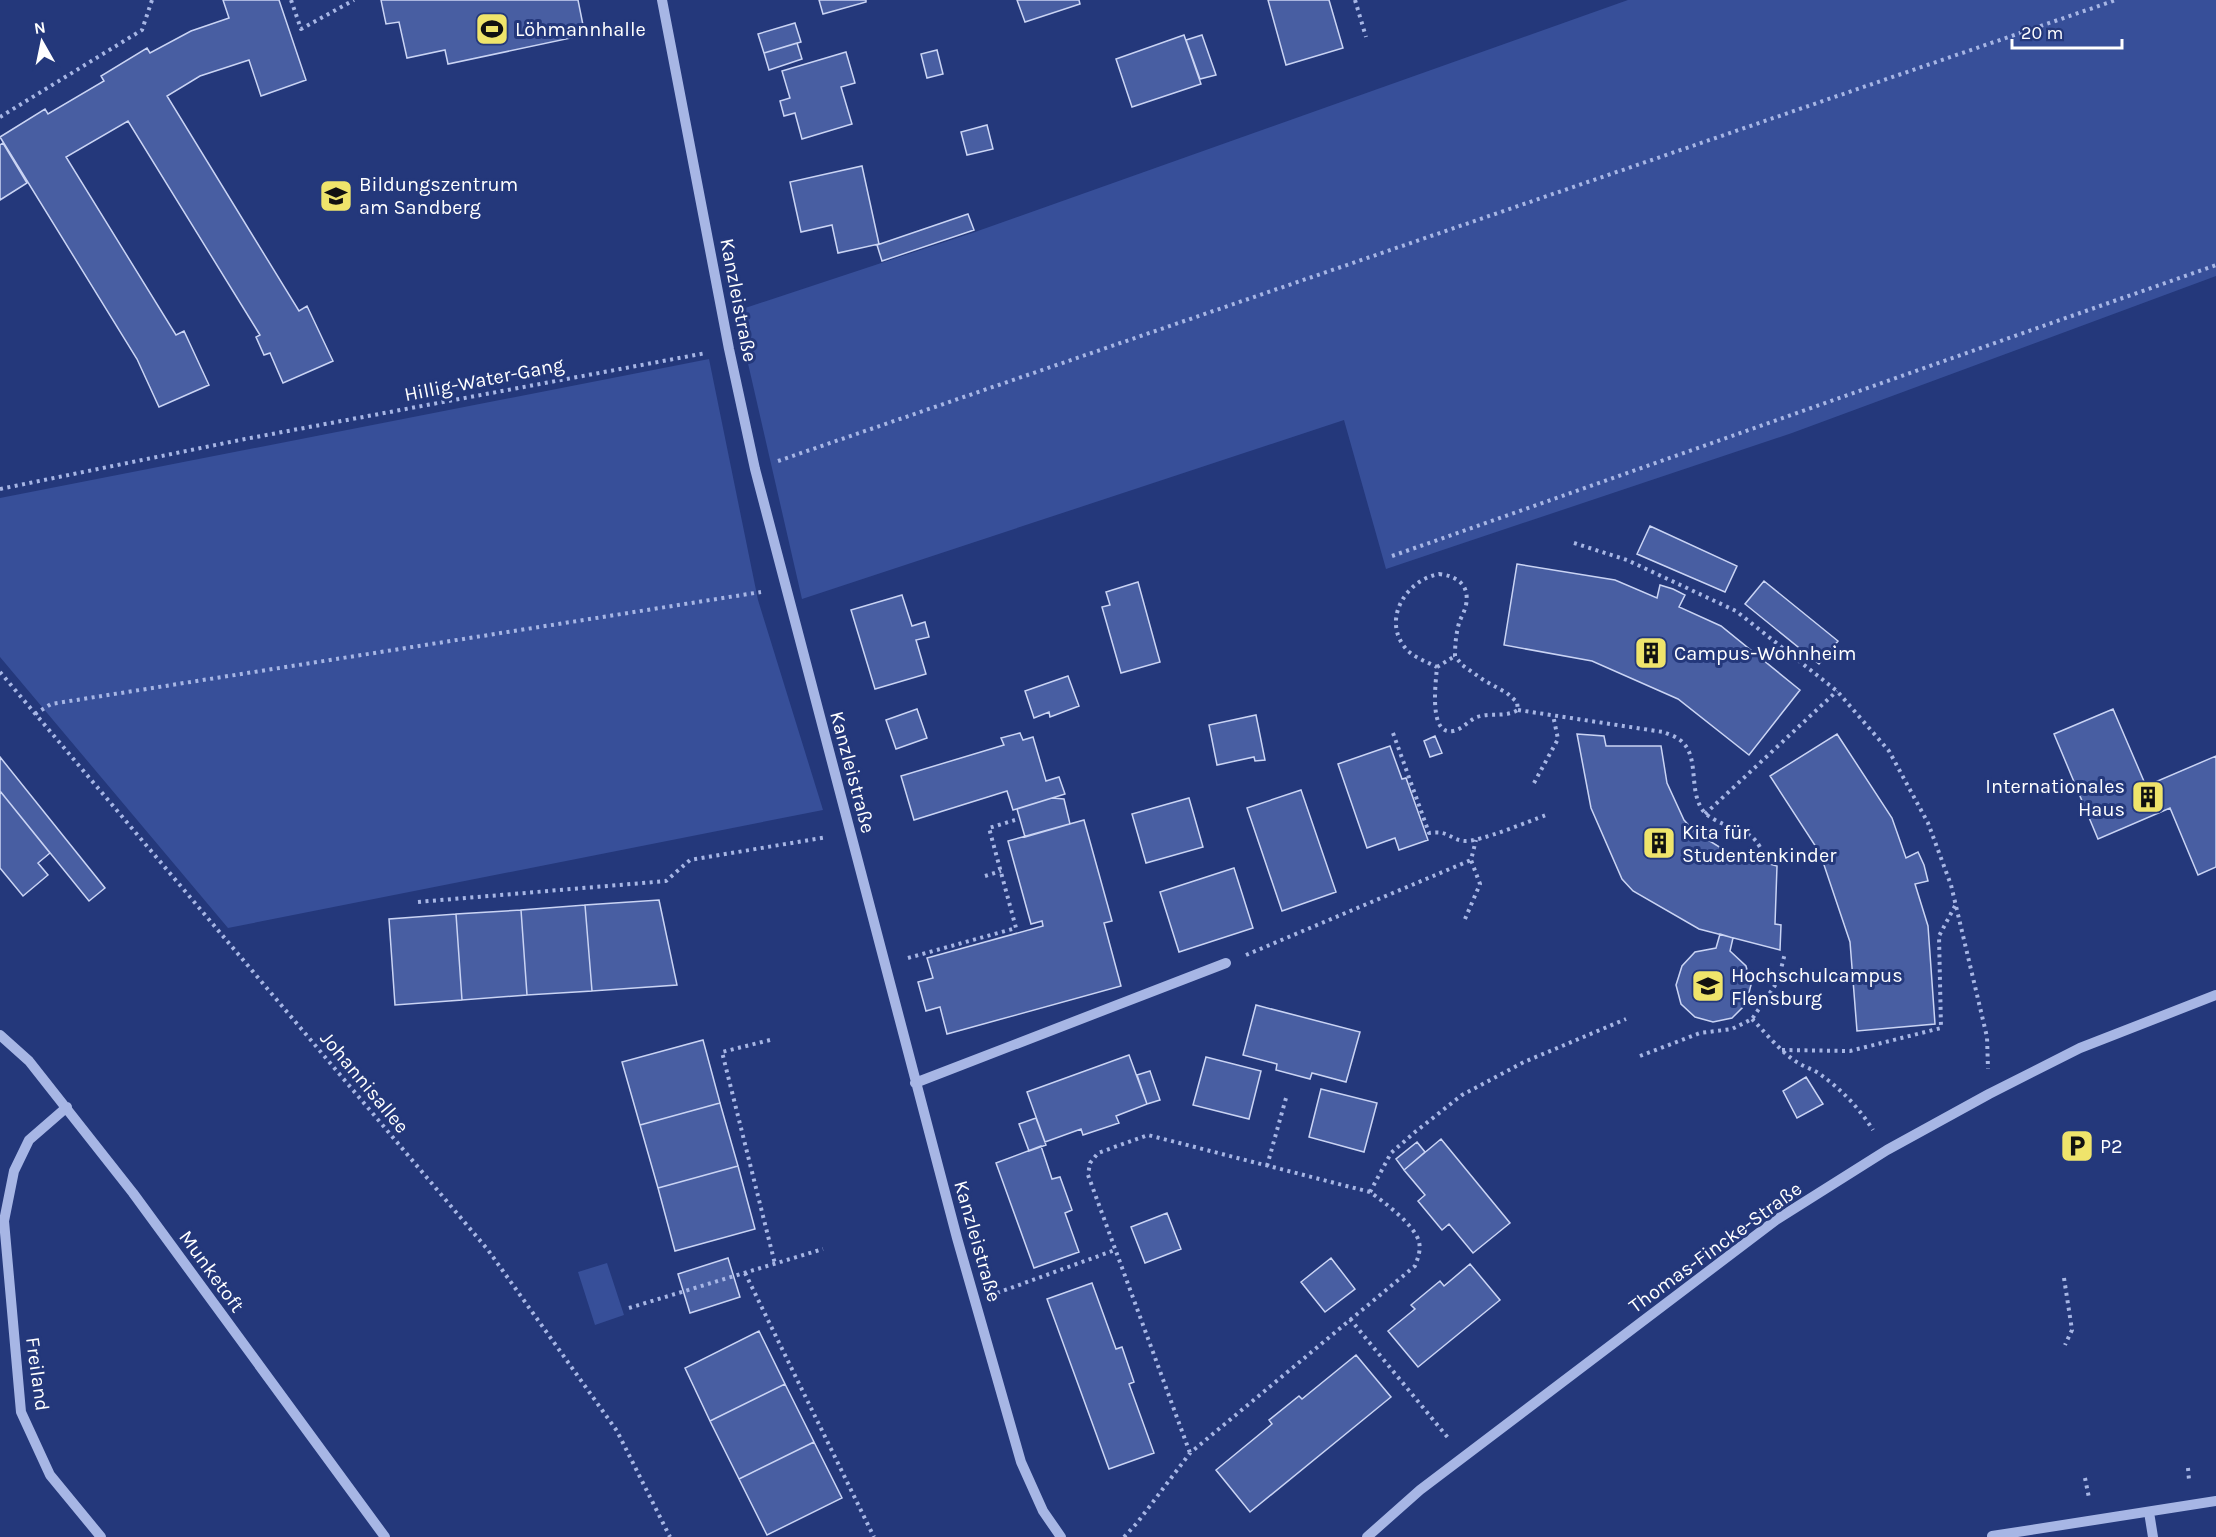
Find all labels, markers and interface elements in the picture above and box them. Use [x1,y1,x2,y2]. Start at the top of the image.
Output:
sports icon: Löhmannhalle [474,11,510,47]
north arrow [12,12,72,72]
scale bar [2012,12,2122,50]
text: N [33,17,47,38]
place label: Löhmannhalle [515,18,646,41]
text: 20 m [2021,22,2063,44]
place label: Bildungszentrum am Sandberg [359,173,518,219]
school or university icon: Bildungszentrum am Sandberg [318,178,354,214]
street label: Kanzleistraße [715,236,762,364]
street label: Hillig-Water-Gang [402,353,566,406]
building icon: Campus-Wohnheim [1633,635,1669,671]
place label: Campus-Wohnheim [1674,642,1857,665]
street label: Kanzleistraße [825,709,880,836]
place label: Internationales Haus [1985,775,2125,821]
building icon: Internationales Haus [2130,779,2166,815]
place label: Kita für Studentenkinder [1682,821,1837,867]
building icon: Kita für Studentenkinder [1641,825,1677,861]
place label: Hochschulcampus Flensburg [1731,964,1903,1010]
school or university icon: Hochschulcampus Flensburg [1690,968,1726,1004]
street label: Johannisallee [315,1027,414,1138]
parking icon: P2 [2059,1128,2095,1164]
place label: P2 [2100,1135,2123,1158]
street label: Thomas-Fincke-Straße [1624,1177,1806,1318]
street label: Kanzleistraße [949,1178,1006,1305]
street label: Munketoft [174,1226,249,1317]
street label: Freiland [21,1336,54,1413]

